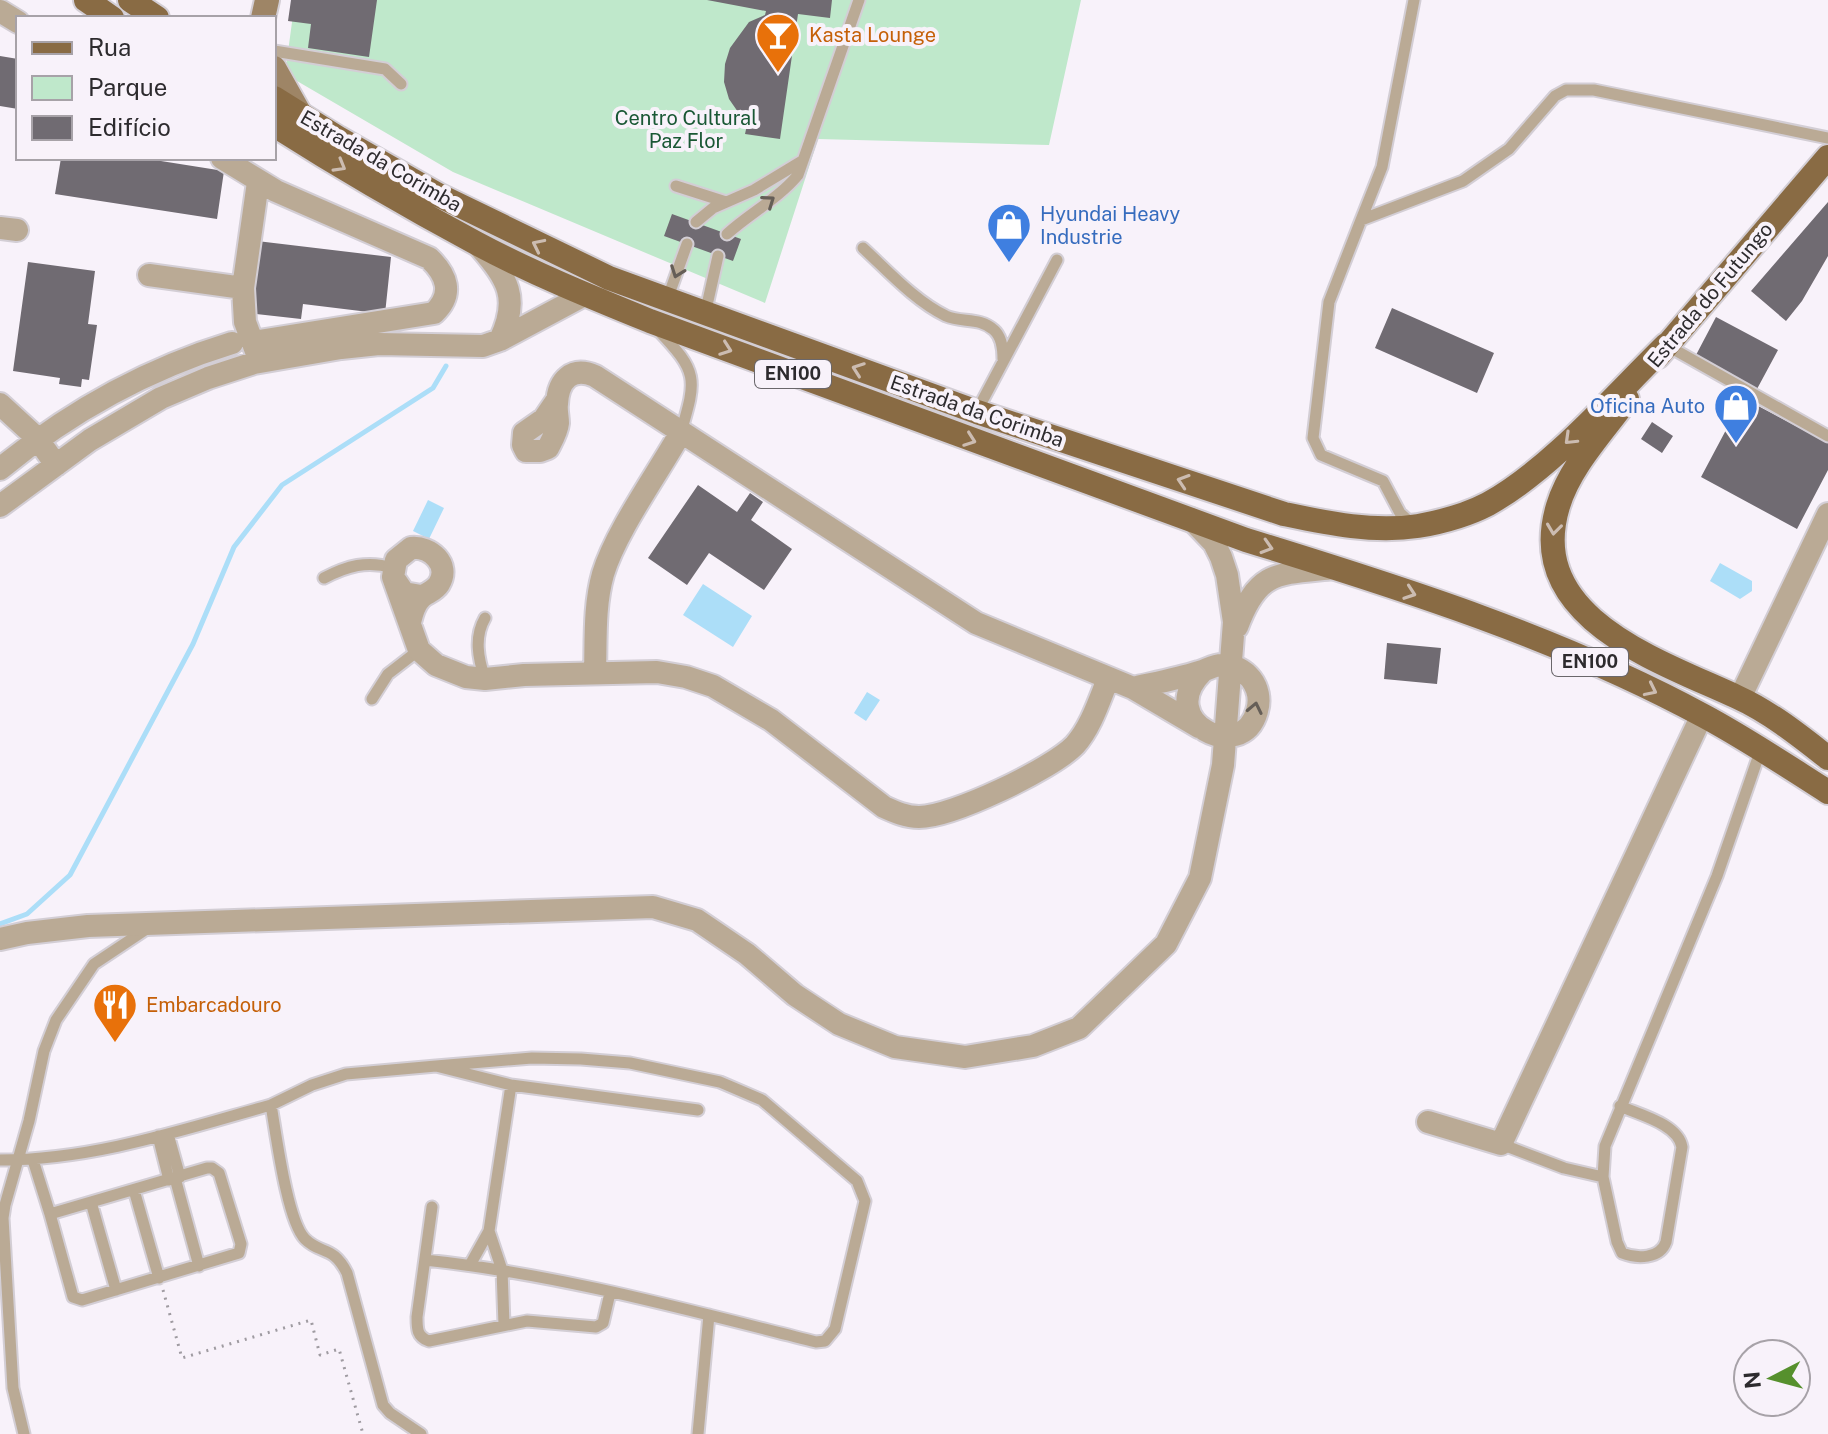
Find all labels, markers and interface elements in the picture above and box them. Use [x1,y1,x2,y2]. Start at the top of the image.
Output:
bar icon: Kasta Lounge [754,11,802,74]
legend [16,16,276,160]
place label: Kasta Lounge [809,23,936,47]
text: Rua [88,33,131,61]
text: Parque [88,73,167,101]
street label: Estrada da Corimba [296,105,466,217]
park label: Centro Cultural Paz Flor [615,106,757,153]
text: Edifício [88,113,171,141]
one-way arrow [331,156,346,172]
one-way arrow [760,196,774,211]
shop icon: Hyundai Heavy Industrie [985,201,1033,264]
place label: Hyundai Heavy Industrie [1040,202,1181,249]
street label: Estrada do Futungo [1642,218,1778,372]
one-way arrow [532,239,547,255]
one-way arrow [670,264,686,278]
one-way arrow [718,339,732,356]
road number: EN100 [755,360,831,388]
one-way arrow [852,363,866,379]
street label: Estrada da Corimba [887,370,1067,452]
shop icon: Oficina Auto [1712,382,1760,445]
place label: Oficina Auto [1590,394,1705,418]
one-way arrow [1565,429,1579,444]
one-way arrow [962,430,976,447]
one-way arrow [1177,475,1191,491]
one-way arrow [1546,523,1563,536]
one-way arrow [1260,538,1274,554]
one-way arrow [1402,584,1416,600]
road number: EN100 [1552,648,1628,676]
one-way arrow [1643,680,1658,695]
one-way arrow [1246,701,1263,715]
restaurant icon: Embarcadouro [91,981,139,1044]
place label: Embarcadouro [146,993,282,1017]
north arrow [1732,1338,1812,1418]
text: N [1738,1370,1766,1390]

